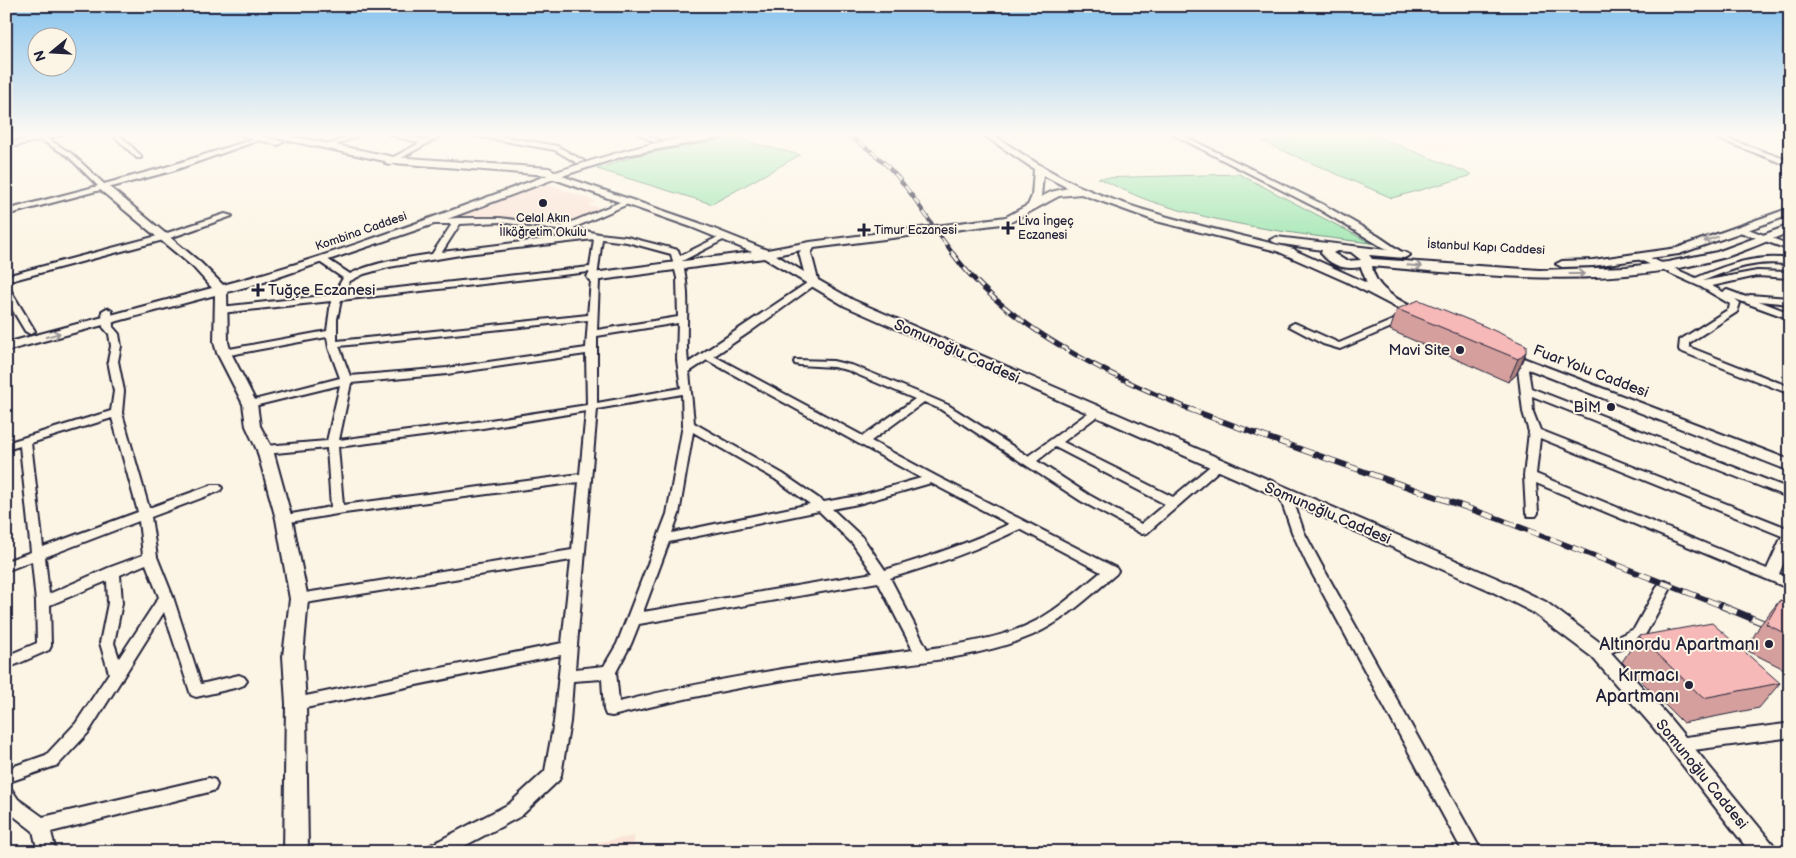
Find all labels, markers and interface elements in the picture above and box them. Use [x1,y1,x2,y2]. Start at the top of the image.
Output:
north arrow [28,28,78,78]
text: N [30,48,50,63]
marker: Celal Akın İlköğretim Okulu [537,197,549,209]
street label: Kombina Caddesi [313,209,409,254]
place label: Celal Akın İlköğretim Okulu [499,211,587,240]
place label: Liva İngeç Eczanesi [1018,213,1074,243]
marker: Liva İngeç Eczanesi [1002,222,1014,234]
place label: Timur Eczanesi [874,223,957,238]
marker: Timur Eczanesi [858,224,870,236]
one-way arrow [1703,235,1719,245]
street label: İstanbul Kapı Caddesi [1427,236,1546,258]
one-way arrow [1406,261,1422,271]
one-way arrow [1568,269,1585,279]
place label: Tuğçe Eczanesi [268,281,376,300]
marker: Tuğçe Eczanesi [252,284,264,296]
street label: Somunoğlu Caddesi [891,315,1023,388]
one-way arrow [45,330,61,339]
place label: Mavi Site [1388,341,1450,360]
street label: Fuar Yolu Caddesi [1530,341,1651,402]
marker: Mavi Site [1454,344,1466,356]
place label: BİM [1573,398,1601,417]
marker: BİM [1605,401,1617,413]
street label: Somunoğlu Caddesi [1262,478,1394,549]
place label: Altınordu Apartmanı [1599,634,1759,655]
marker: Altınordu Apartmanı [1763,638,1775,650]
place label: Kırmacı Apartmanı [1596,665,1679,707]
marker: Kırmacı Apartmanı [1683,679,1695,691]
street label: Somunoğlu Caddesi [1651,716,1752,833]

